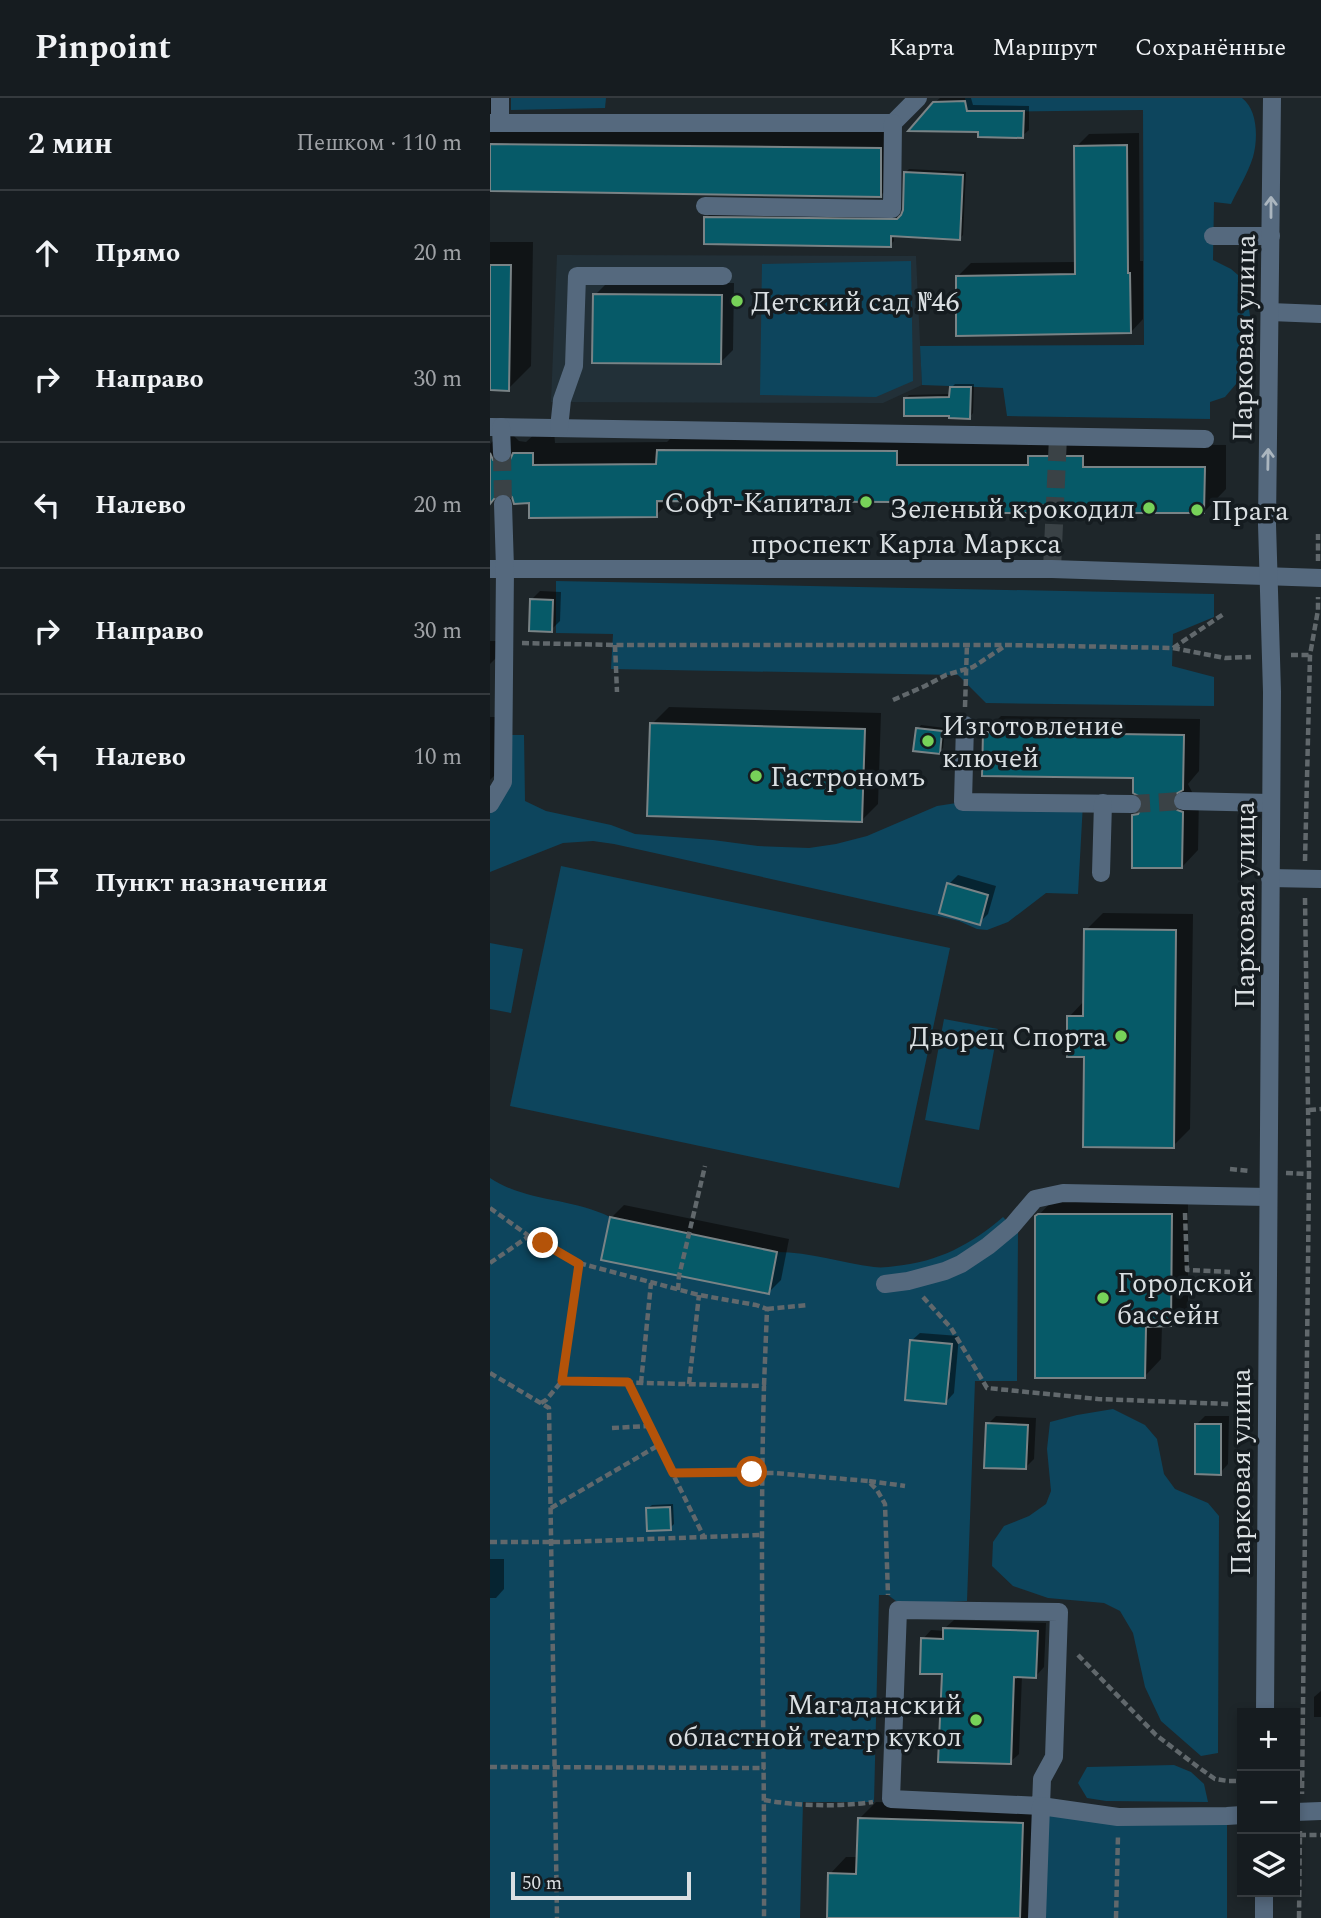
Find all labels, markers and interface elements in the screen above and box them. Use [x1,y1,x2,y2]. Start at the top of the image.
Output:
text: Pinpoint [35,23,171,73]
text: Карта [889,30,954,66]
text: Маршрут [992,30,1097,66]
text: Сохранённые [1135,30,1286,66]
text: 2 мин [28,121,113,167]
text: Пешком · 110 m [296,126,462,161]
one-way arrow [1264,195,1278,218]
text: Прямо [95,233,180,273]
icon: ahead [28,234,66,272]
street label: Парковая улица [1221,234,1268,442]
text: 20 m [413,236,462,271]
place label: Детский сад №46 [751,281,959,324]
marker: Детский сад №46 [729,293,745,309]
text: Направо [95,359,204,399]
icon: right [28,360,66,398]
text: 30 m [413,362,462,397]
one-way arrow [1261,447,1275,470]
place label: Софт-Капитал [664,482,852,525]
text: Налево [95,485,186,525]
icon: left [28,486,66,524]
text: 20 m [413,488,462,523]
place label: Зеленый крокодил [889,488,1135,531]
place label: Прага [1211,490,1289,533]
marker: Софт-Капитал [858,494,874,510]
marker: Зеленый крокодил [1141,500,1157,516]
marker: Прага [1189,502,1205,518]
street label: проспект Карла Маркса [751,523,1062,566]
text: Направо [95,611,204,651]
icon: right [28,612,66,650]
text: 30 m [413,614,462,649]
place label: Изготовление ключей [942,705,1124,780]
marker: Изготовление ключей [920,733,936,749]
text: Налево [95,737,186,777]
icon: left [28,738,66,776]
text: 10 m [413,740,462,775]
place label: Гастрономъ [770,756,925,799]
marker: Гастрономъ [748,768,764,784]
street label: Парковая улица [1224,801,1267,1009]
text: Пункт назначения [95,863,328,903]
icon: arrive [28,864,66,902]
place label: Дворец Спорта [910,1016,1107,1059]
marker: Дворец Спорта [1113,1028,1129,1044]
route end [527,1227,558,1258]
place label: Городской бассейн [1117,1262,1254,1337]
marker: Городской бассейн [1095,1290,1111,1306]
street label: Парковая улица [1220,1368,1263,1576]
route start [736,1456,767,1487]
place label: Магаданский областной театр кукол [668,1684,962,1759]
map controls [1237,1708,1300,1897]
button: + [1237,1708,1300,1771]
marker: Магаданский областной театр кукол [968,1712,984,1728]
button: − [1237,1771,1300,1834]
button: layers [1237,1834,1300,1897]
scale bar [511,1869,691,1901]
text: 50 m [522,1869,562,1898]

